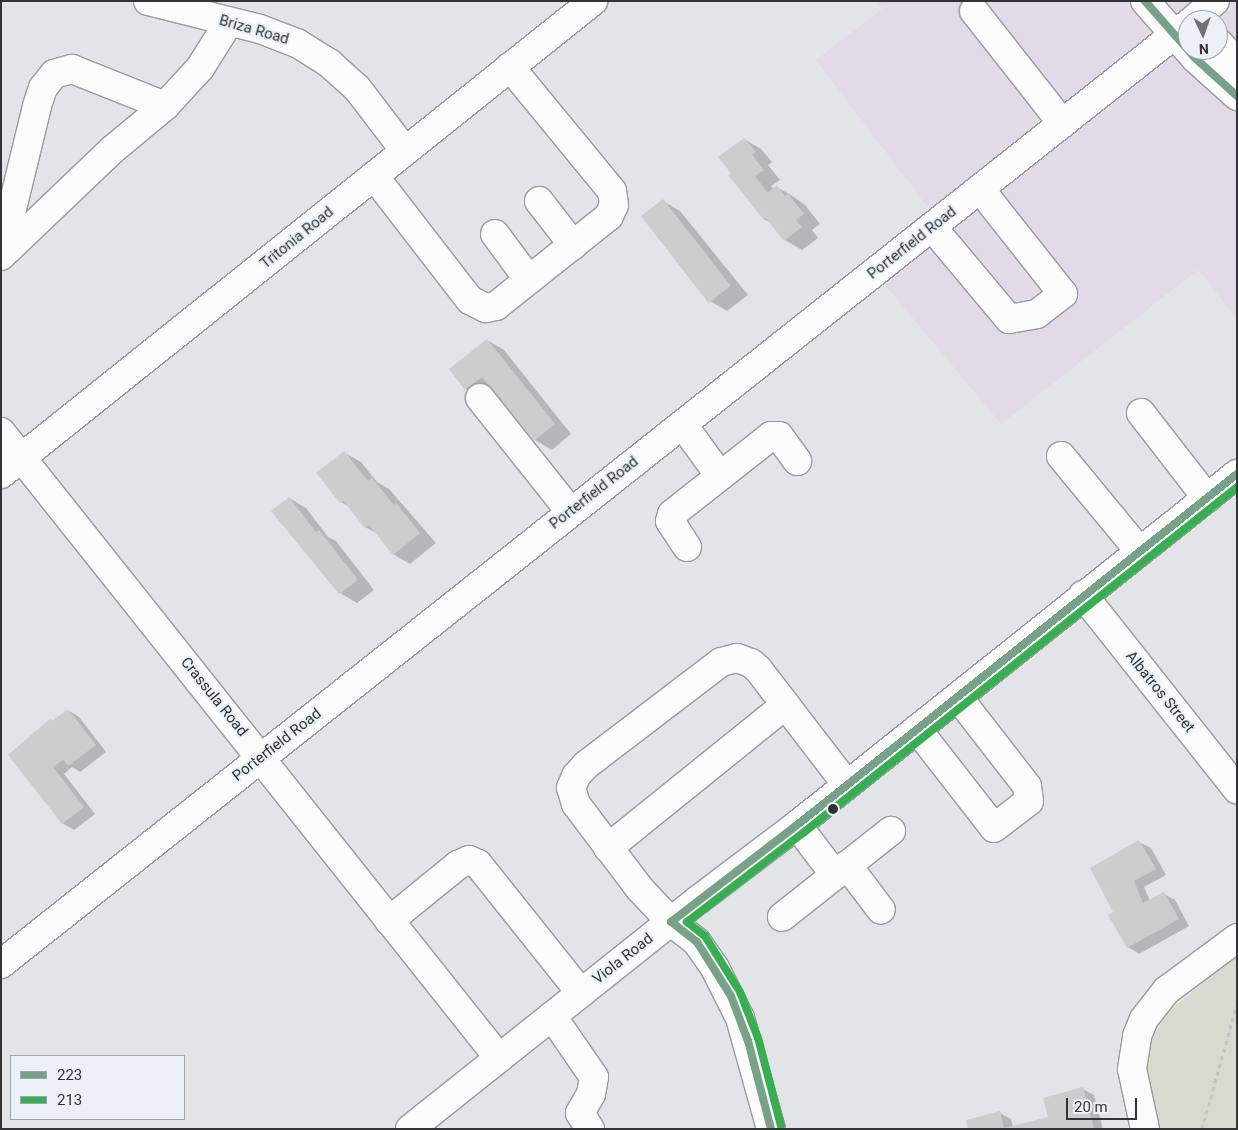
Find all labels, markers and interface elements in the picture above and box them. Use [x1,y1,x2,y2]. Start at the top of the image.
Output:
north arrow [1178,10,1228,60]
street label: Briza Road [217,11,291,49]
text: N [1198,41,1209,57]
street label: Tritonia Road [257,203,337,273]
street label: Porterfield Road [864,203,960,283]
street label: Porterfield Road [546,453,642,533]
street label: Albatros Street [1122,648,1198,736]
street label: Crassula Road [177,654,251,740]
street label: Porterfield Road [229,705,325,785]
unlabelled marker [828,804,838,814]
street label: Viola Road [589,930,657,988]
legend [10,1055,185,1120]
text: 223 [57,1066,82,1084]
scale bar [1068,1088,1139,1120]
text: 213 [57,1091,82,1109]
text: 20 m [1074,1098,1108,1116]

